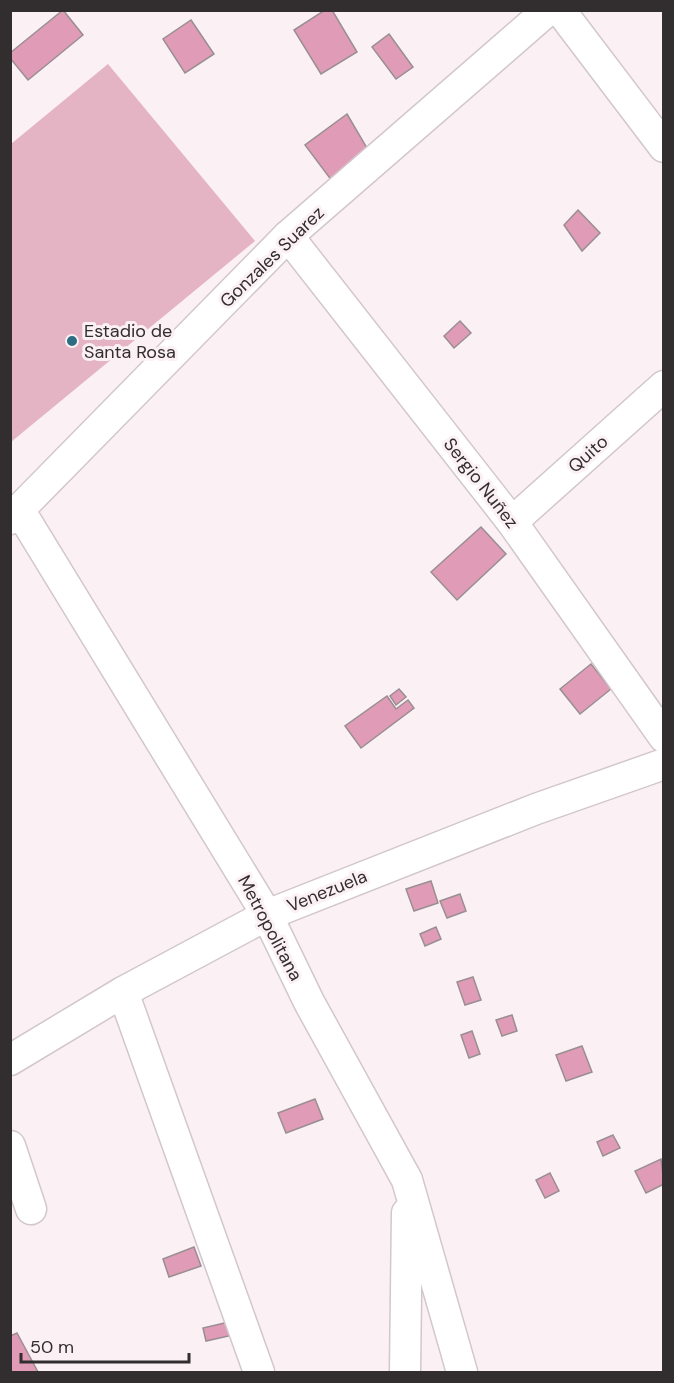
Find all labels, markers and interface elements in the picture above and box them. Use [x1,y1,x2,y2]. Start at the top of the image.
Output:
street label: Gonzales Suarez [215,201,329,313]
place label: Estadio de Santa Rosa [84,319,176,364]
marker: Estadio de Santa Rosa [65,334,79,348]
street label: Quito [563,430,613,478]
street label: Sergio Nuñez [438,433,524,533]
street label: Venezuela [283,864,371,918]
street label: Metropolitana [232,871,308,985]
scale bar [21,1326,189,1364]
text: 50 m [30,1335,74,1359]

